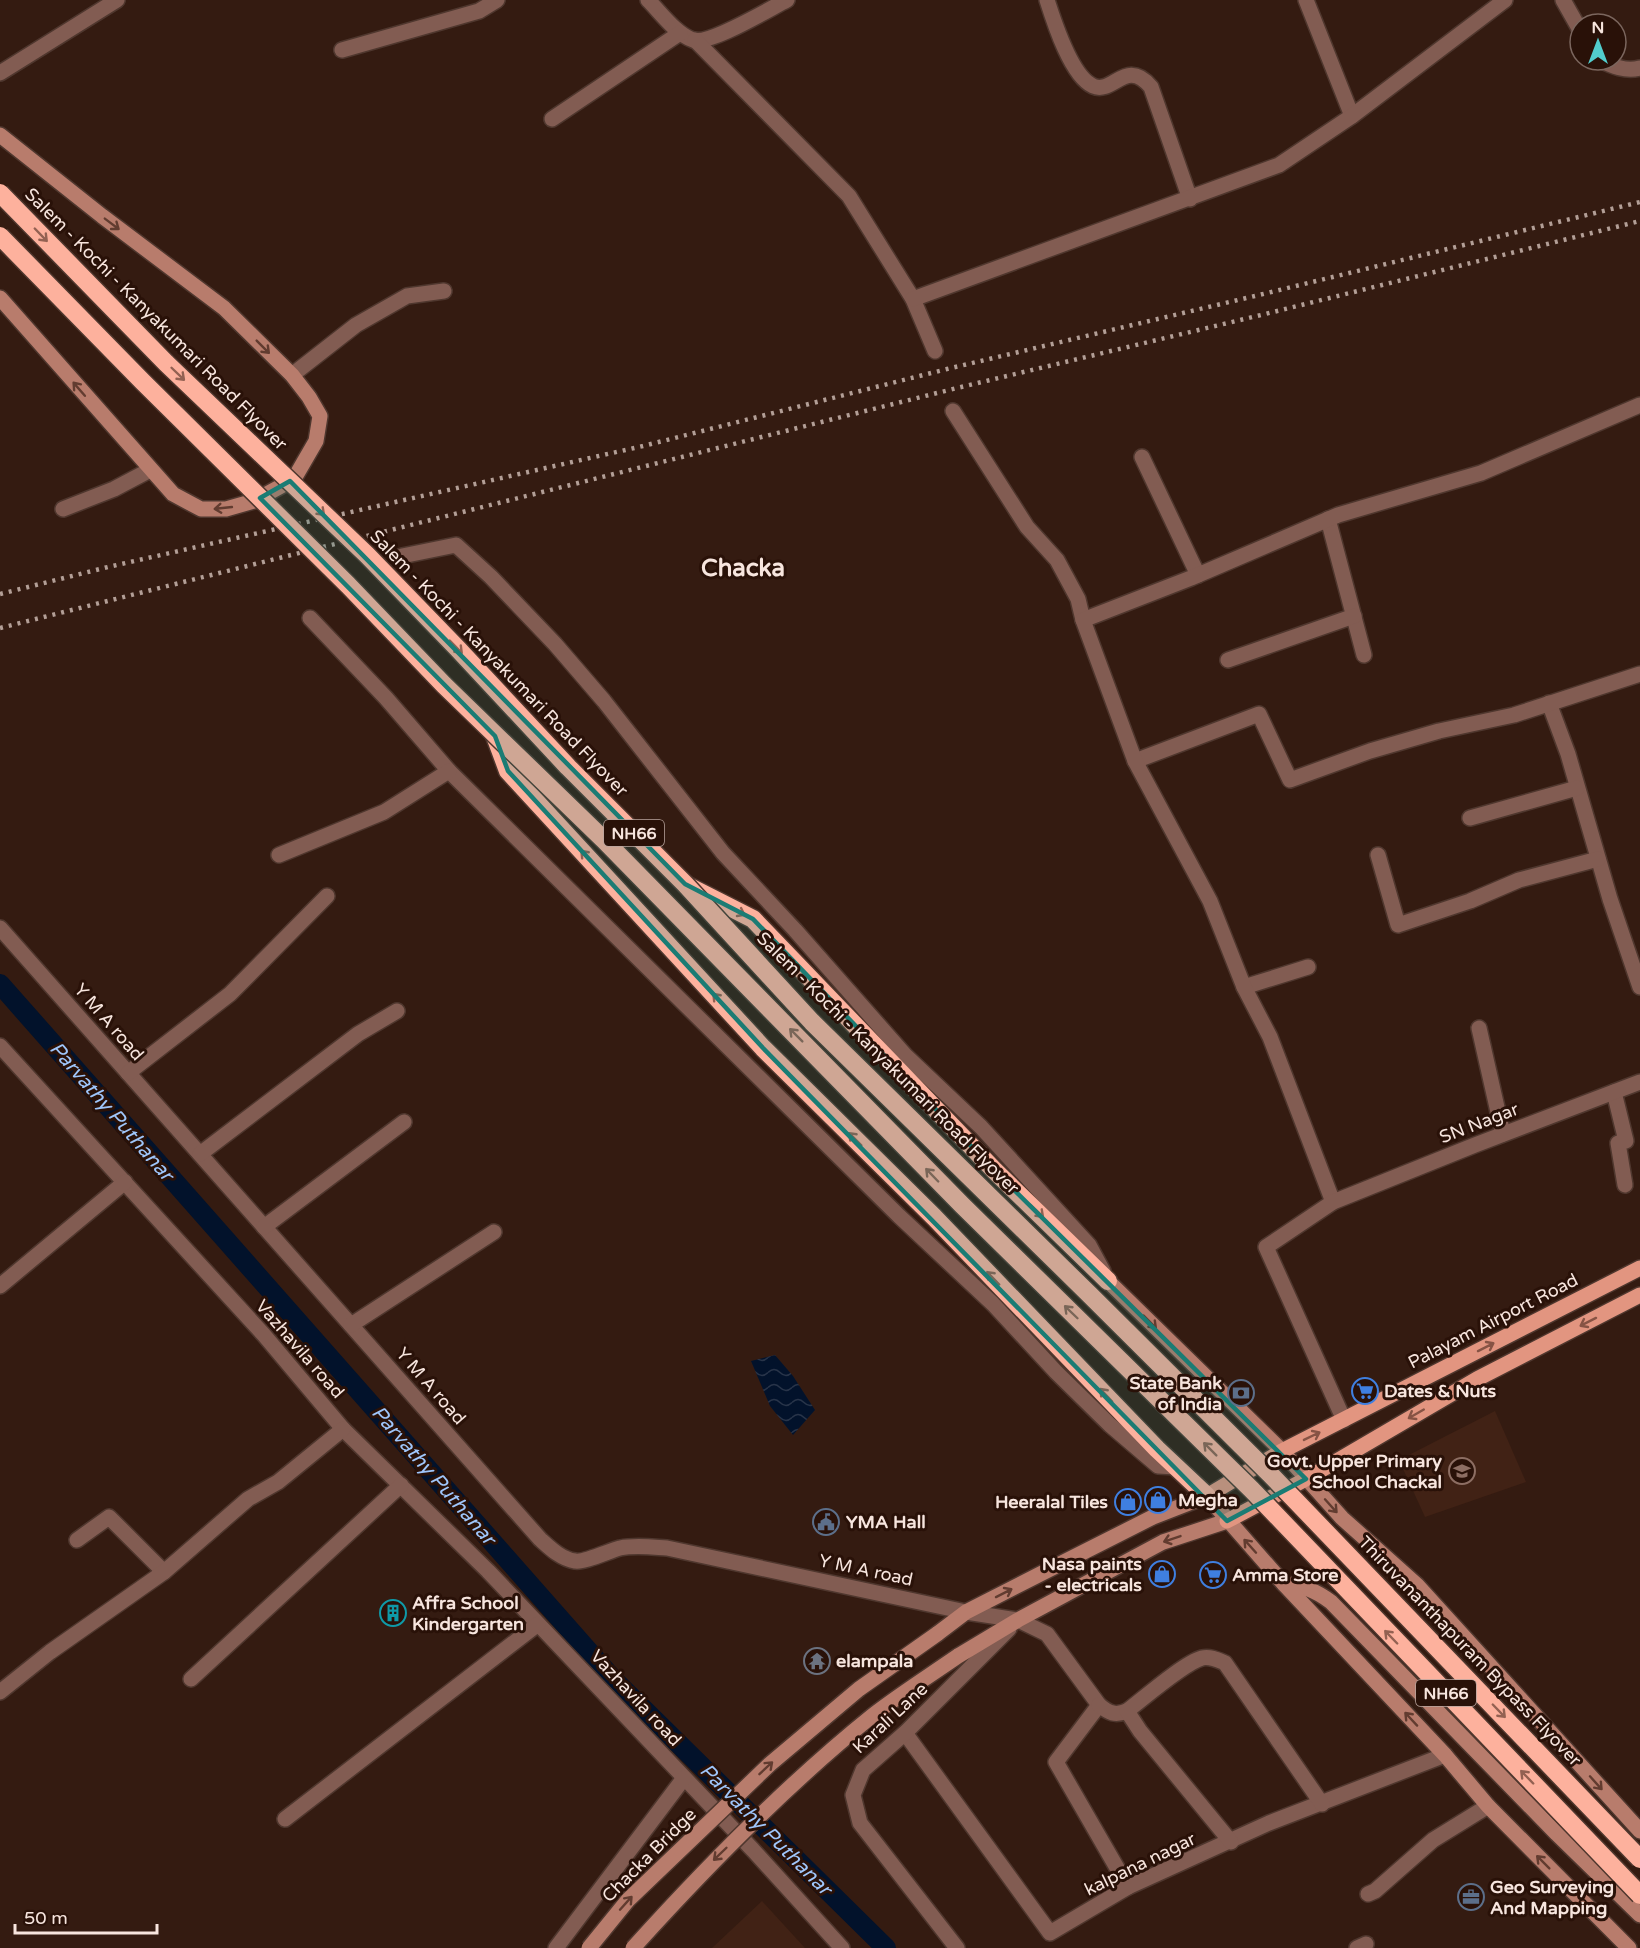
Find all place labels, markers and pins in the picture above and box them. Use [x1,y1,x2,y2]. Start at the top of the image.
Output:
place label: State Bank of India [1130,1372,1222,1415]
supermarket icon: Dates & Nuts [1350,1376,1380,1406]
bank icon: State Bank of India [1226,1378,1256,1408]
place label: Dates & Nuts [1384,1380,1496,1402]
place label: Govt. Upper Primary School Chackal [1267,1450,1442,1493]
school or university icon: Govt. Upper Primary School Chackal [1447,1456,1477,1486]
shop icon: Megha [1143,1485,1173,1515]
shop icon: Heeralal Tiles [1113,1487,1143,1517]
place label: Megha [1178,1489,1238,1511]
place label: Heeralal Tiles [995,1491,1108,1513]
public building icon: YMA Hall [811,1507,841,1537]
place label: YMA Hall [846,1511,926,1533]
place label: Nasa paints - electricals [1042,1553,1142,1596]
shop icon: Nasa paints - electricals [1147,1559,1177,1589]
supermarket icon: Amma Store [1198,1560,1228,1590]
place label: Amma Store [1232,1564,1338,1586]
place label: Affra School Kindergarten [412,1592,524,1635]
building icon: Affra School Kindergarten [378,1598,408,1628]
temple icon: elampala [802,1646,832,1676]
place label: elampala [836,1650,913,1672]
place label: Geo Surveying And Mapping [1490,1876,1614,1919]
office icon: Geo Surveying And Mapping [1456,1882,1486,1912]

